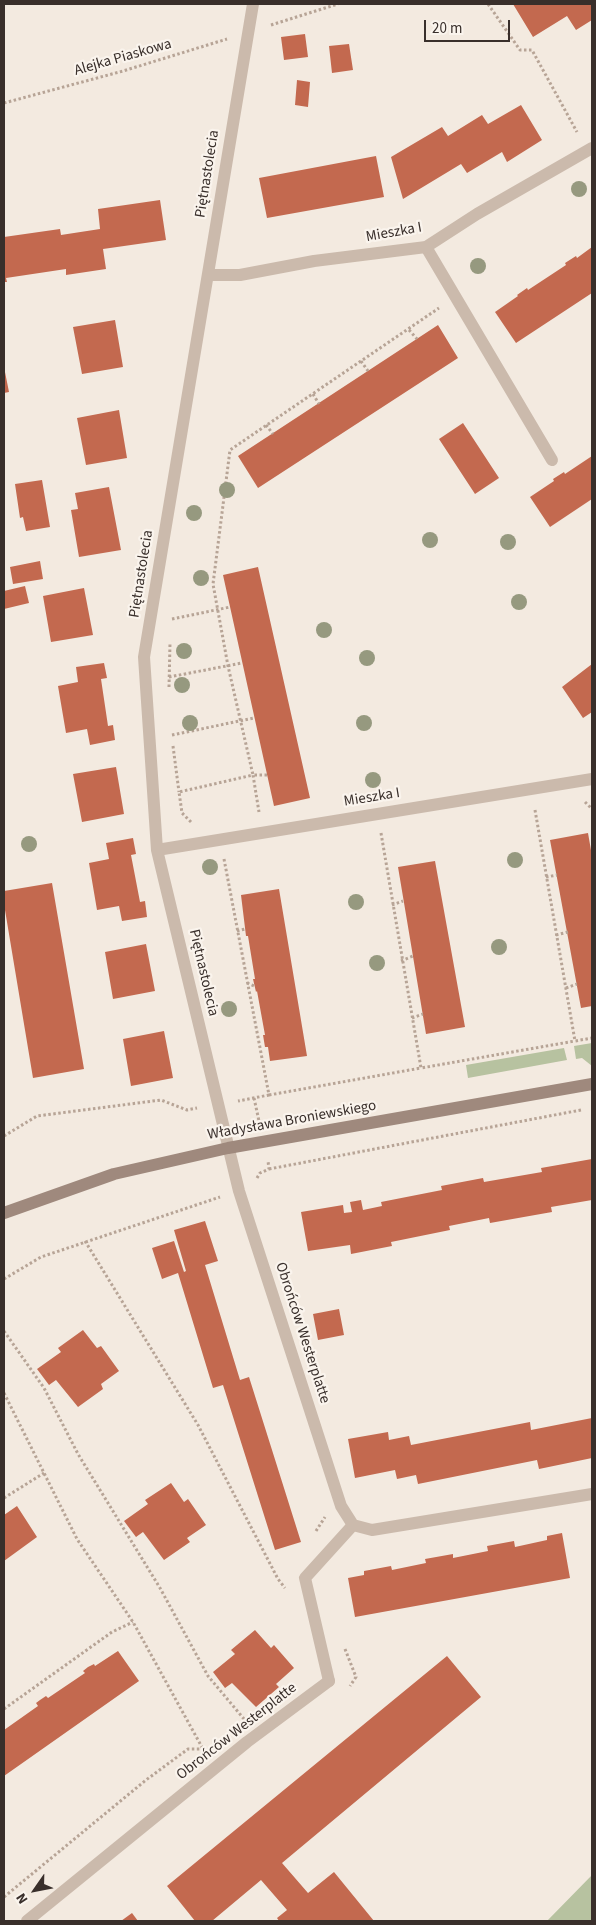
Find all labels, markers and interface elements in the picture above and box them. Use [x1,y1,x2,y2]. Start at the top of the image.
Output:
scale bar [426,10,512,42]
text: 20 m [432,18,462,39]
street label: Alejka Piaskowa [72,36,174,80]
street label: Piętnastolecia [192,129,224,219]
street label: Mieszka I [365,219,423,247]
street label: Piętnastolecia [126,529,158,619]
street label: Mieszka I [343,785,401,811]
street label: Piętnastolecia [184,928,222,1018]
street label: Władysława Broniewskiego [206,1097,378,1145]
street label: Obrońców Westerplatte [271,1260,333,1406]
street label: Obrońców Westerplatte [173,1680,301,1784]
north arrow [10,1865,60,1915]
text: N [11,1889,33,1908]

